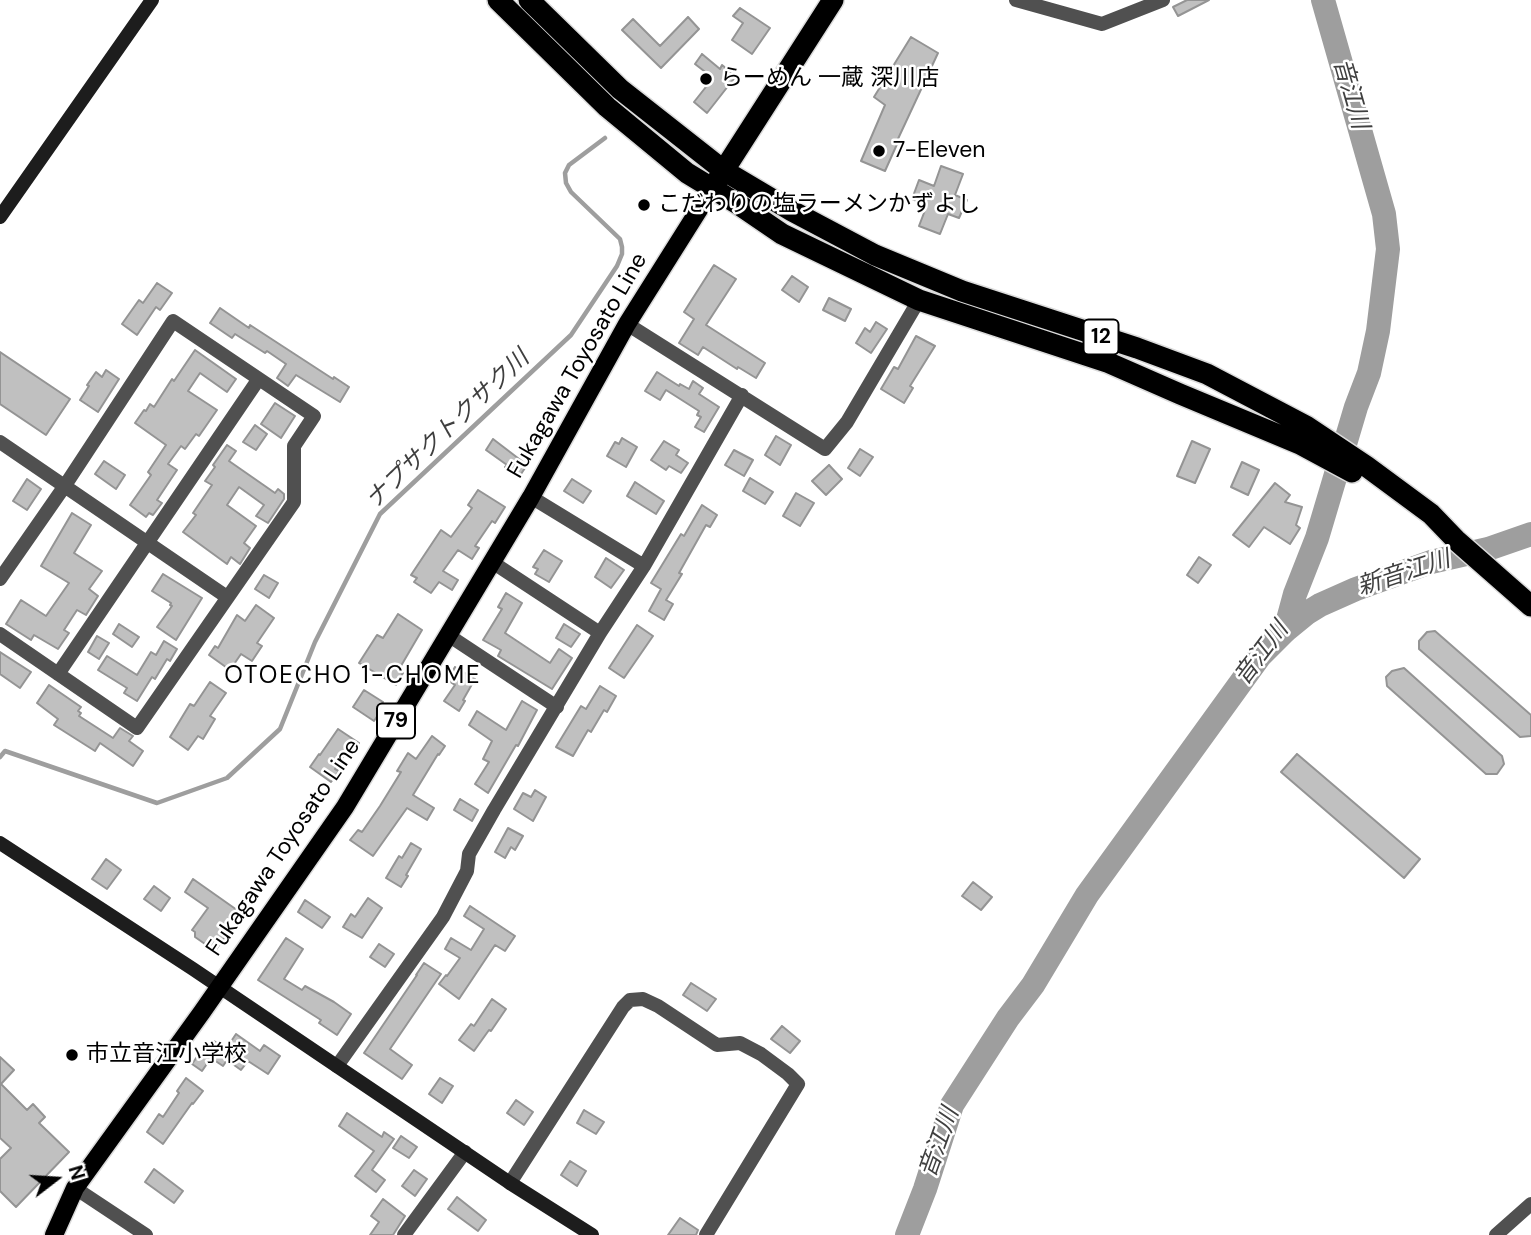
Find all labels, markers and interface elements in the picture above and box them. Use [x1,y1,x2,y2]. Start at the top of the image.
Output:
water label: 音江川 [1326,55,1374,133]
place label: らーめん 一蔵 深川店 [720,65,939,93]
marker: らーめん 一蔵 深川店 [698,71,714,87]
place label: 7-Eleven [893,137,985,165]
marker: 7-Eleven [871,143,887,159]
place label: こだわりの塩ラーメンかずよし [658,191,980,219]
marker: こだわりの塩ラーメンかずよし [636,197,652,213]
street label: Fukagawa Toyosato Line [502,249,654,483]
road number: 12 [1084,320,1118,354]
water label: ナプサクトクサク川 [360,345,536,515]
water label: 新音江川 [1354,545,1454,603]
water label: 音江川 [1229,617,1295,691]
district label: OTOECHO 1-CHOME [226,663,480,691]
road number: 79 [377,704,415,738]
street label: Fukagawa Toyosato Line [201,734,367,962]
place label: 市立音江小学校 [86,1041,247,1069]
marker: 市立音江小学校 [64,1047,80,1063]
water label: 音江川 [914,1104,966,1182]
north arrow [21,1144,91,1214]
text: N [63,1162,91,1183]

